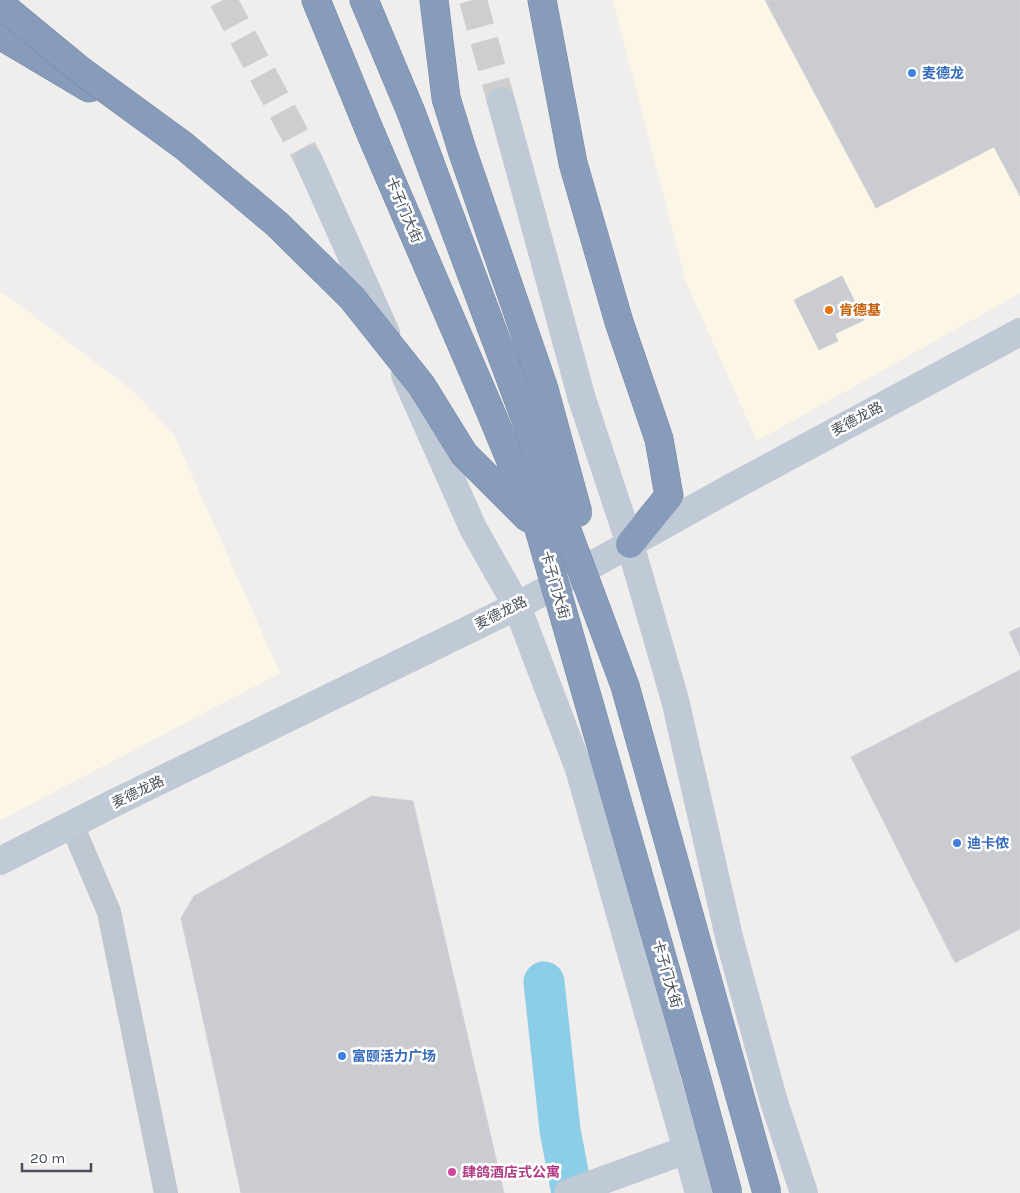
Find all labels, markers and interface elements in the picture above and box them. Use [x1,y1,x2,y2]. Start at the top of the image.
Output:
place label: 麦德龙 [922,65,964,82]
marker: 麦德龙 [906,67,918,79]
street label: 卡子门大街 [383,174,425,246]
place label: 肯德基 [839,302,881,319]
marker: 肯德基 [823,304,835,316]
street label: 麦德龙路 [828,398,886,440]
street label: 卡子门大街 [537,549,573,621]
street label: 麦德龙路 [472,593,530,633]
street label: 麦德龙路 [109,772,167,812]
place label: 迪卡侬 [967,835,1009,852]
marker: 迪卡侬 [951,837,963,849]
street label: 卡子门大街 [649,938,685,1010]
place label: 富颐活力广场 [352,1048,436,1065]
marker: 富颐活力广场 [336,1050,348,1062]
scale bar [22,1140,91,1172]
text: 20 m [30,1149,65,1167]
place label: 肆鸽酒店式公寓 [462,1164,560,1181]
marker: 肆鸽酒店式公寓 [446,1166,458,1178]

